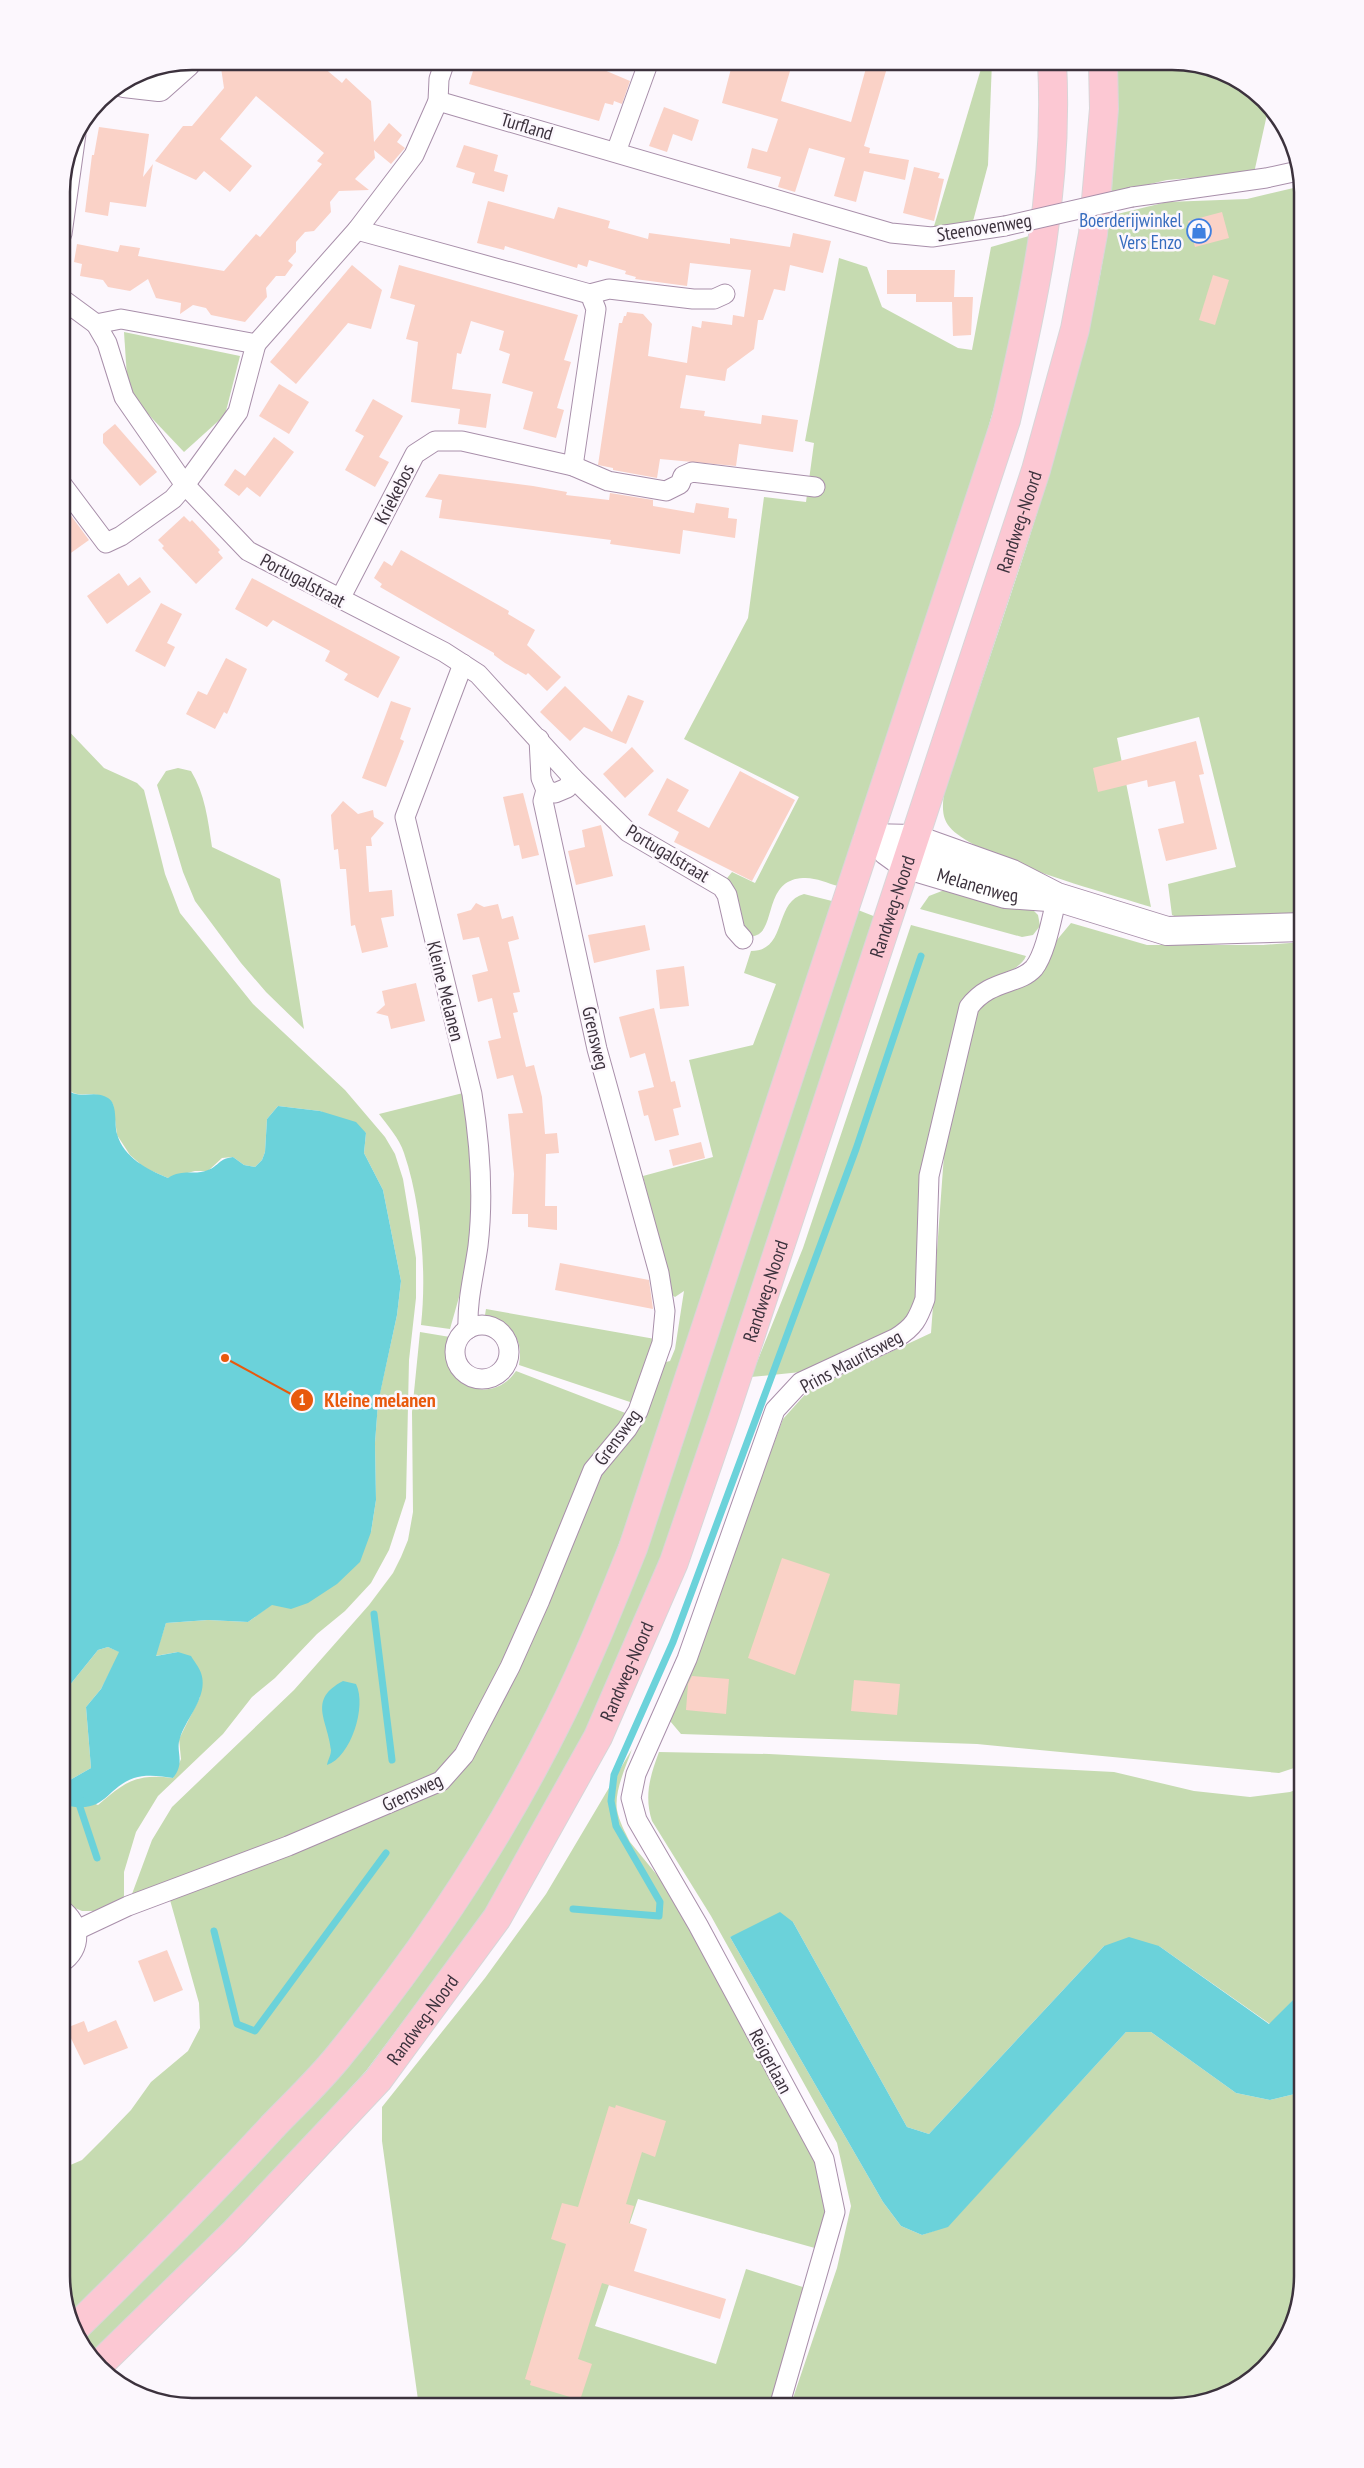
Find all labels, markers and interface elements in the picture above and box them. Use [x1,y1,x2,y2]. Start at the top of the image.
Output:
street label: Turfland [498,107,556,145]
street label: Steenovenweg [935,208,1033,246]
place label: Boerderijwinkel Vers Enzo [1079,208,1183,254]
shop icon: Boerderijwinkel Vers Enzo [1186,218,1212,244]
street label: Kriekebos [369,460,419,528]
street label: Randweg-Noord [991,468,1047,576]
street label: Portugalstraat [256,548,350,613]
street label: Portugalstraat [622,819,715,888]
street label: Randweg-Noord [864,852,920,961]
street label: Melanenweg [934,862,1019,907]
street label: Kleine Melanen [422,938,470,1044]
street label: Grensweg [577,1004,615,1072]
street label: Randweg-Noord [737,1237,793,1345]
street label: Prins Mauritsweg [796,1324,906,1398]
callout: Kleine melanen [290,1383,446,1418]
text: Kleine melanen [324,1387,436,1413]
text: 1 [298,1390,306,1409]
street label: Grensweg [588,1404,646,1470]
street label: Randweg-Noord [594,1618,659,1725]
street label: Grensweg [378,1768,446,1816]
street label: Randweg-Noord [381,1970,463,2069]
street label: Reigerlaan [744,2025,798,2097]

